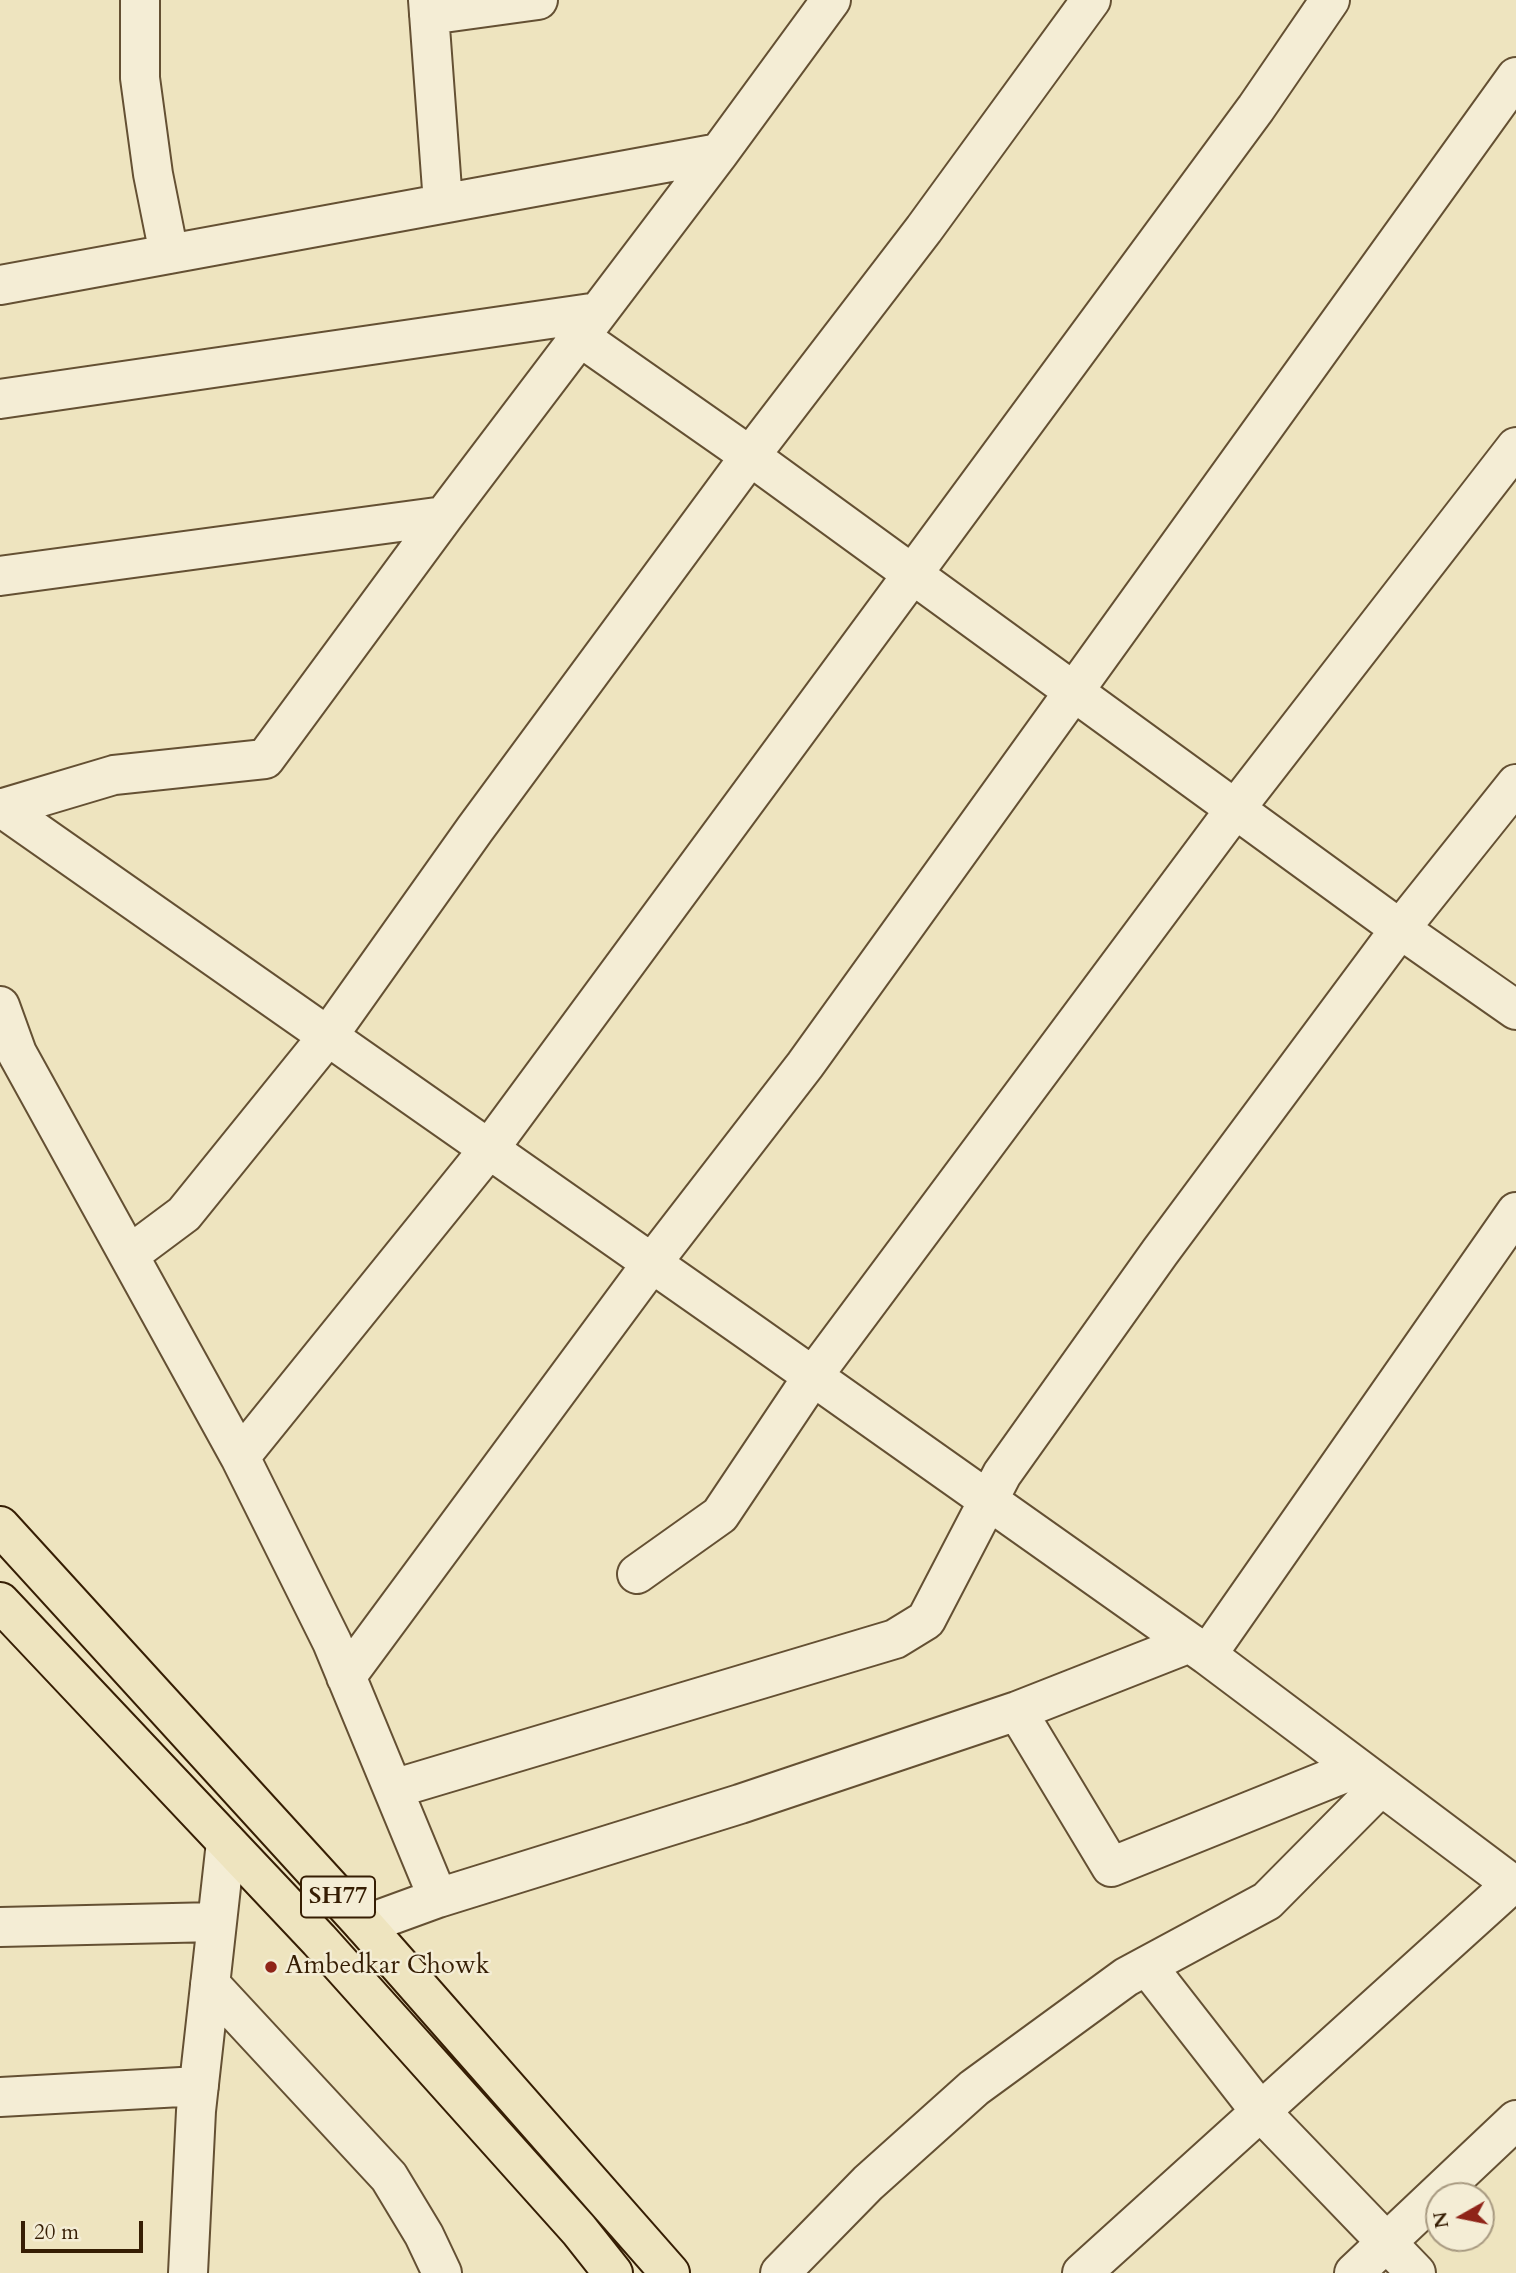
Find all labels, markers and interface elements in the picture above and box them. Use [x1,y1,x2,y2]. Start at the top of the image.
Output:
road number: SH77 [301,1876,375,1918]
place label: Ambedkar Chowk [285,1951,490,1983]
marker: Ambedkar Chowk [263,1959,279,1975]
north arrow [1425,2182,1495,2252]
scale bar [24,2206,147,2250]
text: N [1427,2210,1455,2230]
text: 20 m [34,2218,79,2247]

